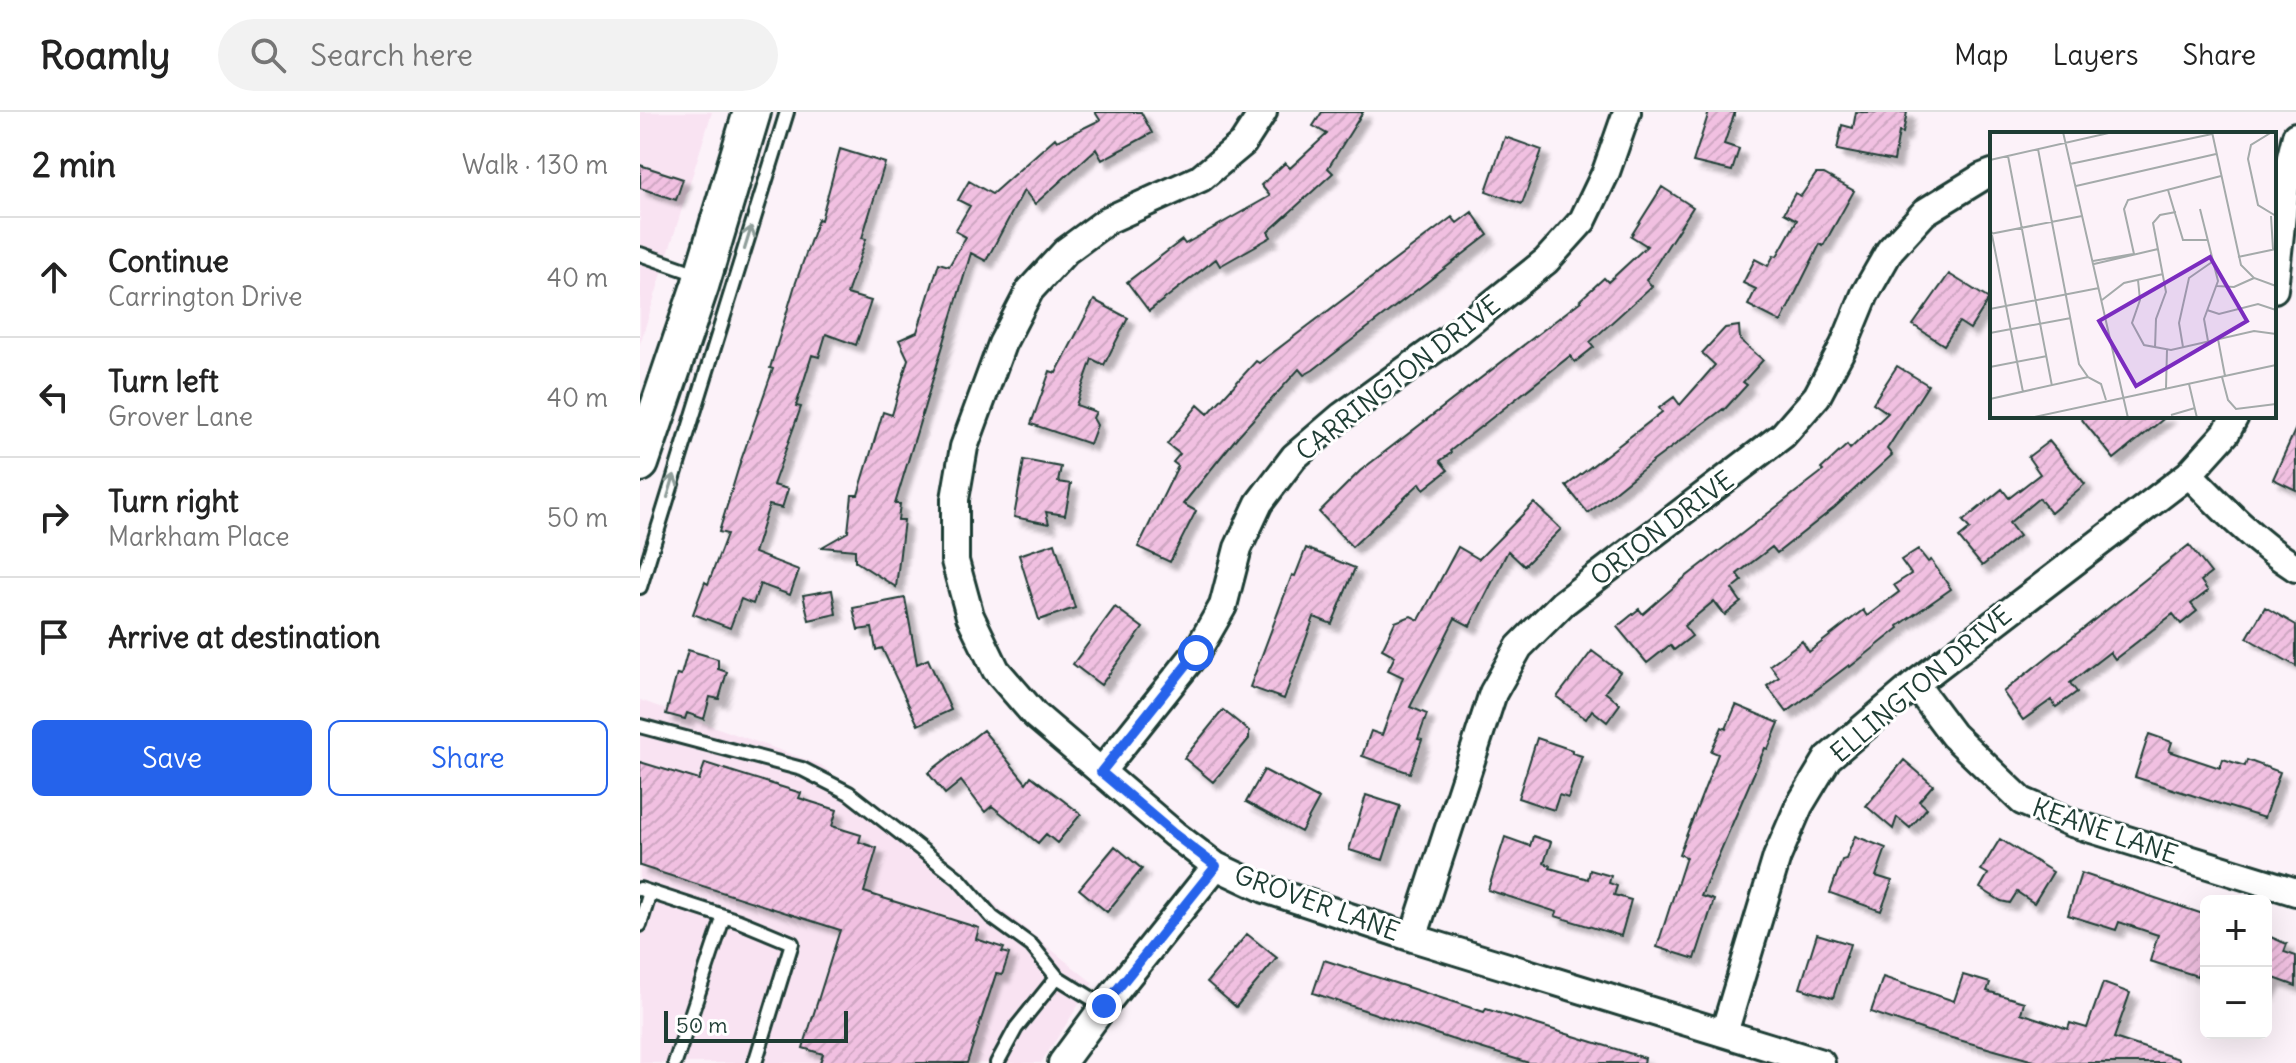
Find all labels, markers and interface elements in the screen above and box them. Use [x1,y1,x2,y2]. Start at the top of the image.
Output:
search box [218,19,778,91]
text: Roamly [40,32,170,79]
icon: search [246,33,290,77]
text: Search here [310,36,473,74]
text: Map [1954,37,2009,73]
text: Layers [2053,37,2139,73]
text: Share [2183,37,2256,73]
inset map [1990,132,2276,418]
text: 2 min [32,143,116,186]
text: Walk · 130 m [462,148,608,181]
one-way arrow [742,225,757,250]
text: Continue [108,242,229,280]
icon: ahead [32,255,76,299]
text: 40 m [547,261,608,294]
text: Carrington Drive [108,280,302,313]
street label: CARRINGTON DRIVE [1289,288,1506,468]
text: Turn left [108,362,219,400]
icon: left [32,375,76,419]
text: 40 m [547,381,608,414]
text: Grover Lane [108,400,253,433]
street label: ORTON DRIVE [1583,463,1740,592]
one-way arrow [665,473,680,498]
text: Turn right [108,482,239,520]
icon: right [32,495,76,539]
text: 50 m [547,501,608,534]
text: Markham Place [108,520,289,553]
street label: ELLINGTON DRIVE [1823,598,2018,769]
icon: arrive [32,615,76,659]
text: Arrive at destination [108,618,380,656]
route start [1178,635,1214,671]
button: Save [32,720,312,796]
button: Share [328,720,608,796]
street label: KEANE LANE [2028,790,2182,871]
street label: GROVER LANE [1230,857,1404,948]
map controls [2200,895,2272,1039]
button: + [2200,895,2272,967]
button: − [2200,967,2272,1039]
route end [1086,988,1122,1024]
scale bar [664,1007,848,1043]
text: 50 m [676,1011,728,1039]

